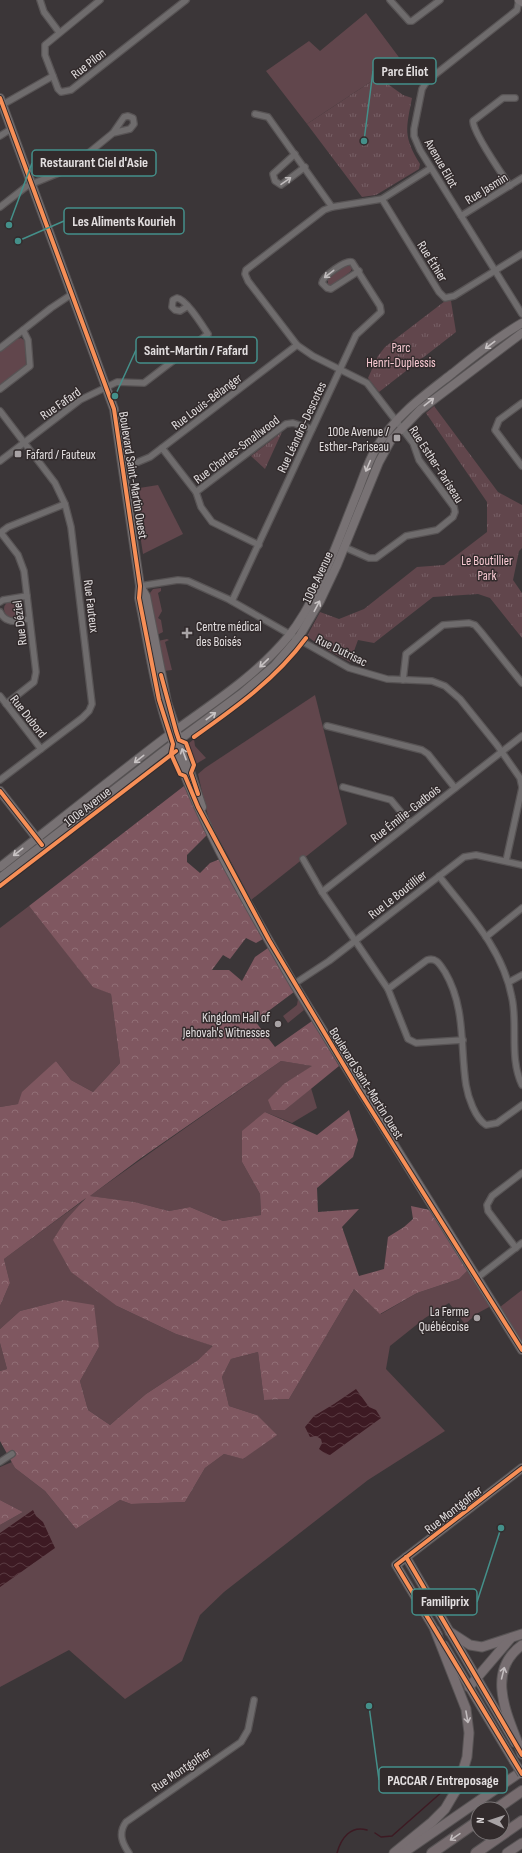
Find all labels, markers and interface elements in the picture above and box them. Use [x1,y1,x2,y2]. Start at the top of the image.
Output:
street label: Rue Pilon [68,45,109,82]
callout: Parc Éliot [373,58,436,84]
text: Parc Éliot [382,63,429,80]
street label: Avenue Eliot [420,135,461,191]
callout: Restaurant Ciel d'Asie [32,150,156,176]
text: Restaurant Ciel d'Asie [40,154,148,171]
street label: Rue Jasmin [462,170,511,208]
one-way arrow [281,177,292,185]
callout: Les Aliments Kourieh [64,208,184,234]
text: Les Aliments Kourieh [72,213,176,230]
street label: Rue Éthier [413,238,451,285]
one-way arrow [324,270,335,279]
callout: Saint-Martin / Fafard [136,337,257,363]
park label: Parc Henri-Duplessis [366,340,436,371]
one-way arrow [484,340,495,349]
text: Saint-Martin / Fafard [144,342,248,359]
street label: Rue Louis-Bélanger [168,370,245,434]
street label: Rue Léandre-Descotes [274,379,330,476]
street label: Rue Fafard [37,384,84,424]
one-way arrow [424,398,435,406]
street label: Boulevard Saint-Martin Ouest [115,410,151,540]
street label: Rue Charles-Smallwood [190,412,283,487]
street label: Rue Esther-Pariseau [405,423,467,506]
place label: 100e Avenue / Esther-Pariseau [319,424,389,455]
marker: 100e Avenue / Esther-Pariseau [392,433,402,443]
place label: Fafard / Fauteux [26,447,96,463]
marker: Fafard / Fauteux [13,449,23,459]
one-way arrow [363,459,371,471]
street label: 100e Avenue [299,549,337,606]
park label: Le Boutillier Park [461,553,513,584]
street label: Rue Fauteux [80,579,102,634]
street label: Rue Déziel [9,600,31,646]
one-way arrow [314,600,322,612]
place label: Centre médical des Boisés [196,619,262,650]
marker: Centre médical des Boisés [181,627,193,639]
street label: Rue Dutrisac [313,632,370,670]
one-way arrow [259,658,269,668]
street label: Rue Dubord [6,692,50,741]
one-way arrow [205,712,216,720]
one-way arrow [180,748,188,760]
one-way arrow [133,754,144,763]
street label: Rue Émilie-Gadbois [367,781,444,846]
street label: 100e Avenue [61,783,114,830]
one-way arrow [13,848,24,857]
street label: Rue Le Boutillier [365,867,430,923]
place label: Kingdom Hall of Jehovah's Witnesses [182,1010,270,1041]
marker: Kingdom Hall of Jehovah's Witnesses [273,1019,283,1029]
street label: Boulevard Saint-Martin Ouest [325,1025,407,1142]
place label: La Ferme Québécoise [418,1304,469,1335]
marker: La Ferme Québécoise [472,1313,482,1323]
street label: Rue Montgolfier [421,1482,486,1537]
callout: Familiprix [412,1589,477,1615]
text: Familiprix [421,1593,469,1610]
one-way arrow [500,1667,507,1680]
one-way arrow [463,1710,471,1723]
street label: Rue Montgolfier [148,1744,215,1796]
callout: PACCAR / Entreposage [379,1767,507,1793]
text: PACCAR / Entreposage [387,1772,499,1789]
north arrow [470,1801,510,1841]
text: N [474,1817,487,1824]
one-way arrow [450,1833,461,1841]

